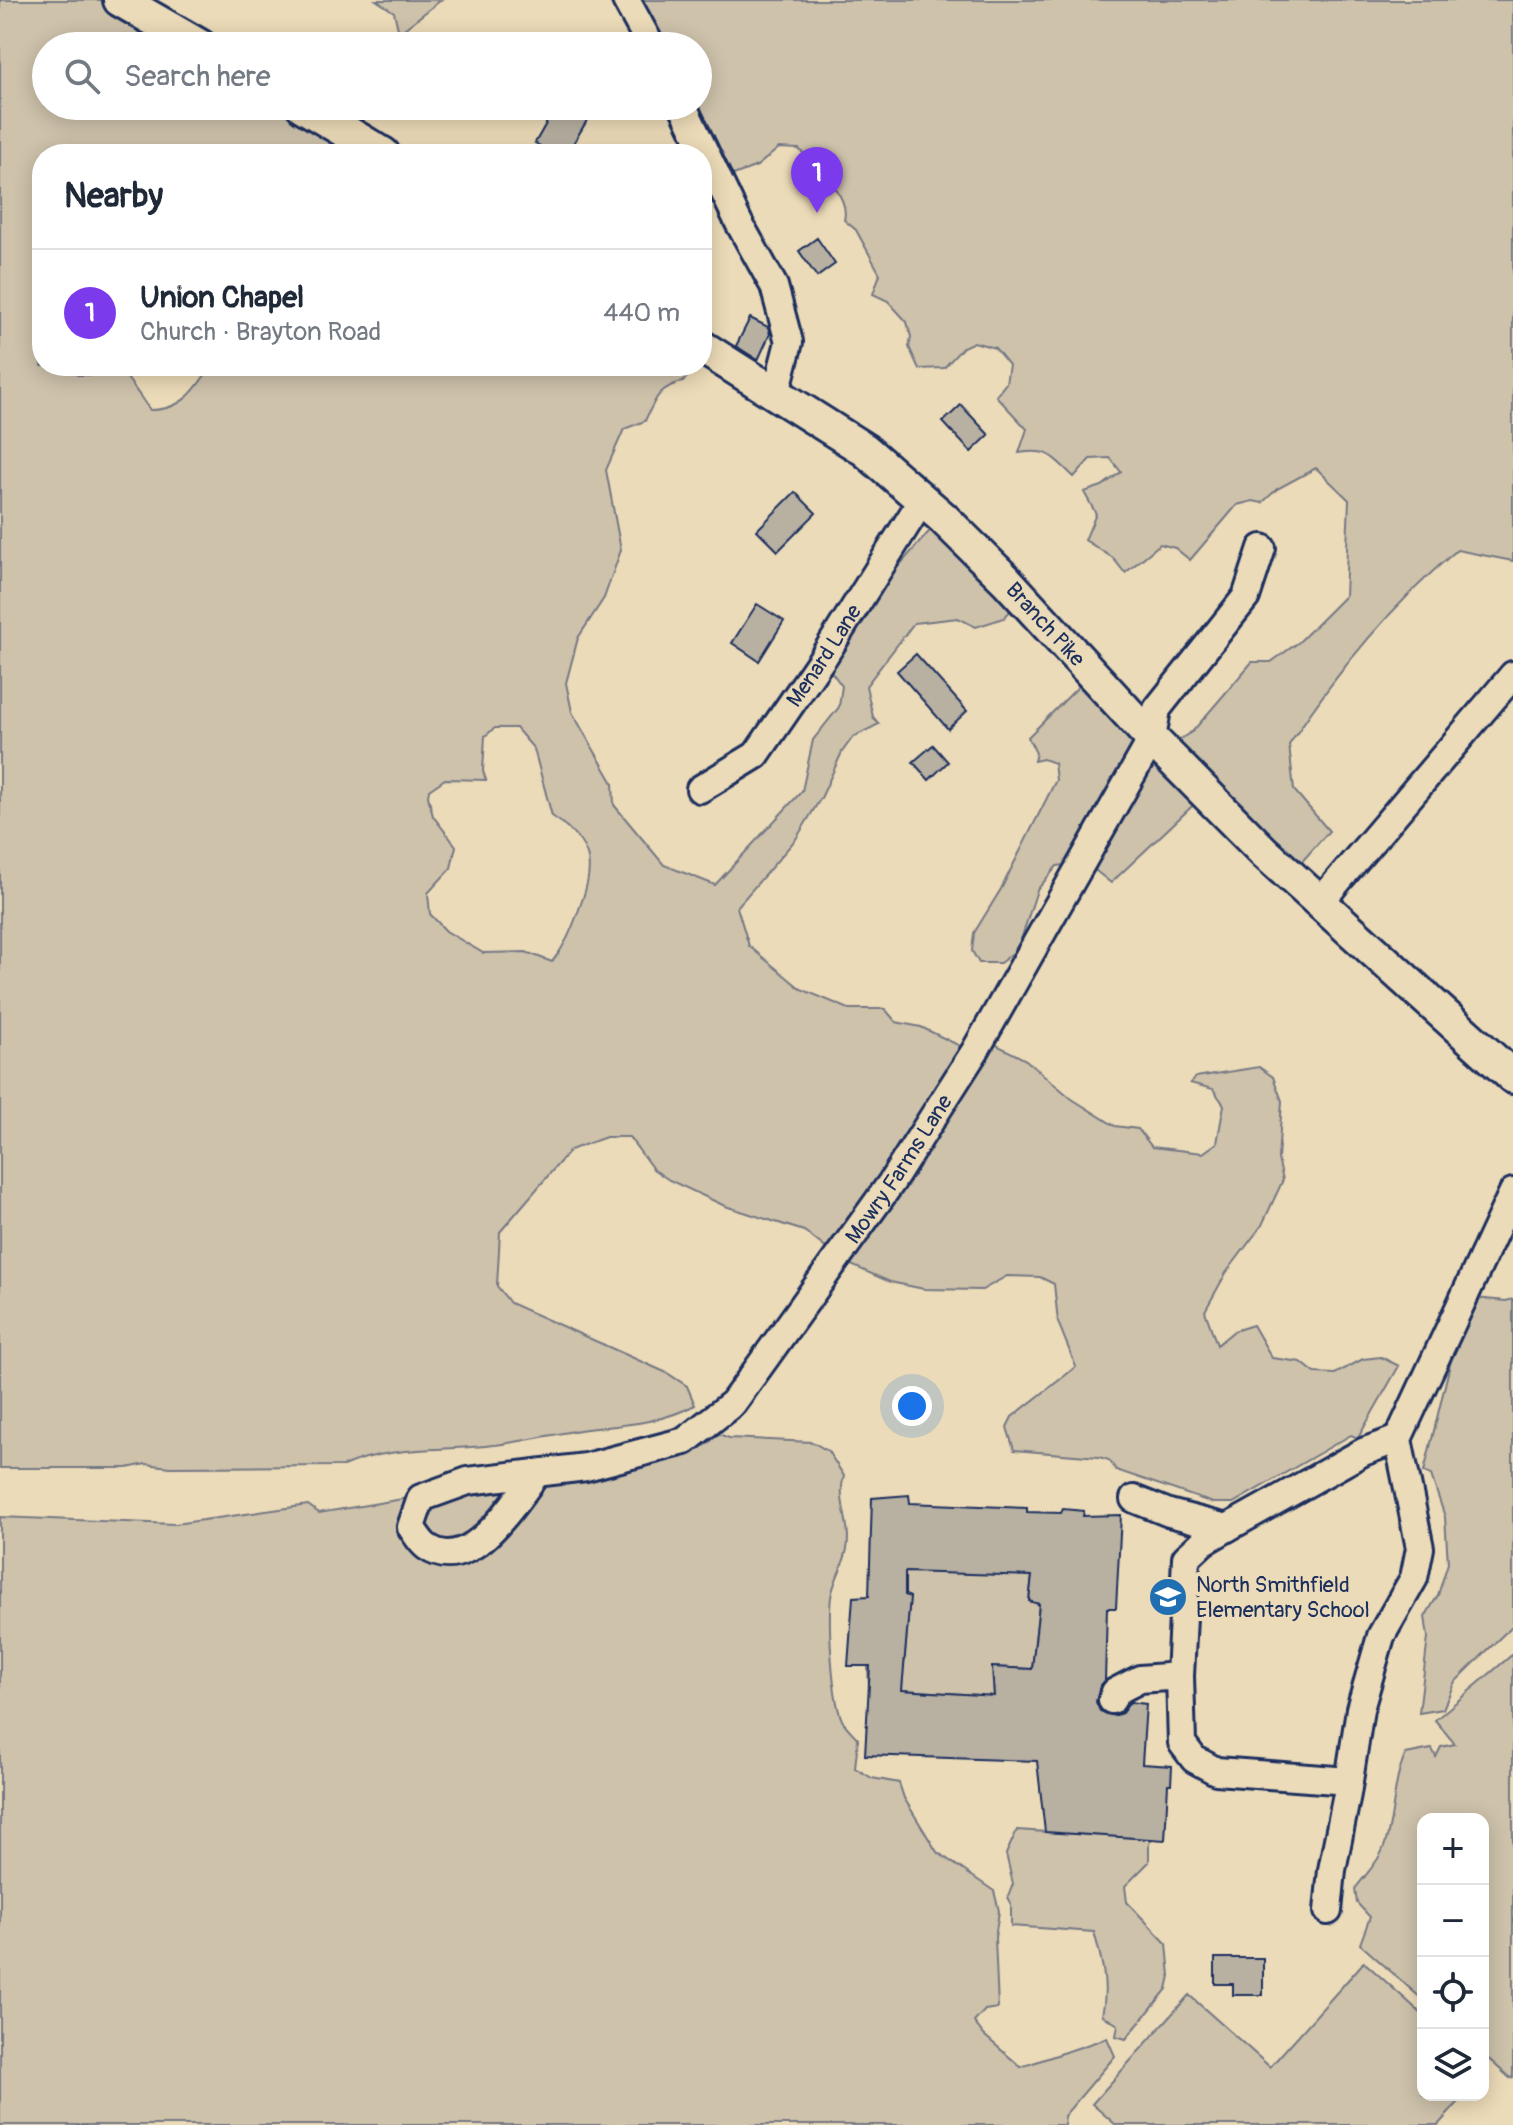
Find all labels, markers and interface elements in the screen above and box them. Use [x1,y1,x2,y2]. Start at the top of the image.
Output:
search box [32,32,712,120]
icon: search [60,54,104,98]
text: Search here [124,58,271,95]
pin: 1 [791,147,843,213]
text: Nearby [64,175,163,218]
text: Union Chapel [140,279,304,316]
text: 1 [85,297,95,329]
text: 440 m [603,297,680,329]
text: Church · Brayton Road [140,316,381,348]
street label: Branch Pike [1000,576,1091,673]
street label: Menard Lane [780,599,868,712]
street label: Mowry Farms Lane [839,1089,959,1249]
your location [892,1386,932,1426]
place label: North Smithfield Elementary School [1196,1571,1370,1624]
school or university icon: North Smithfield Elementary School [1147,1576,1189,1618]
map controls [1417,1813,1489,2101]
button: + [1417,1813,1489,1885]
button: − [1417,1885,1489,1957]
button: locate [1417,1957,1489,2029]
button: layers [1417,2029,1489,2101]

